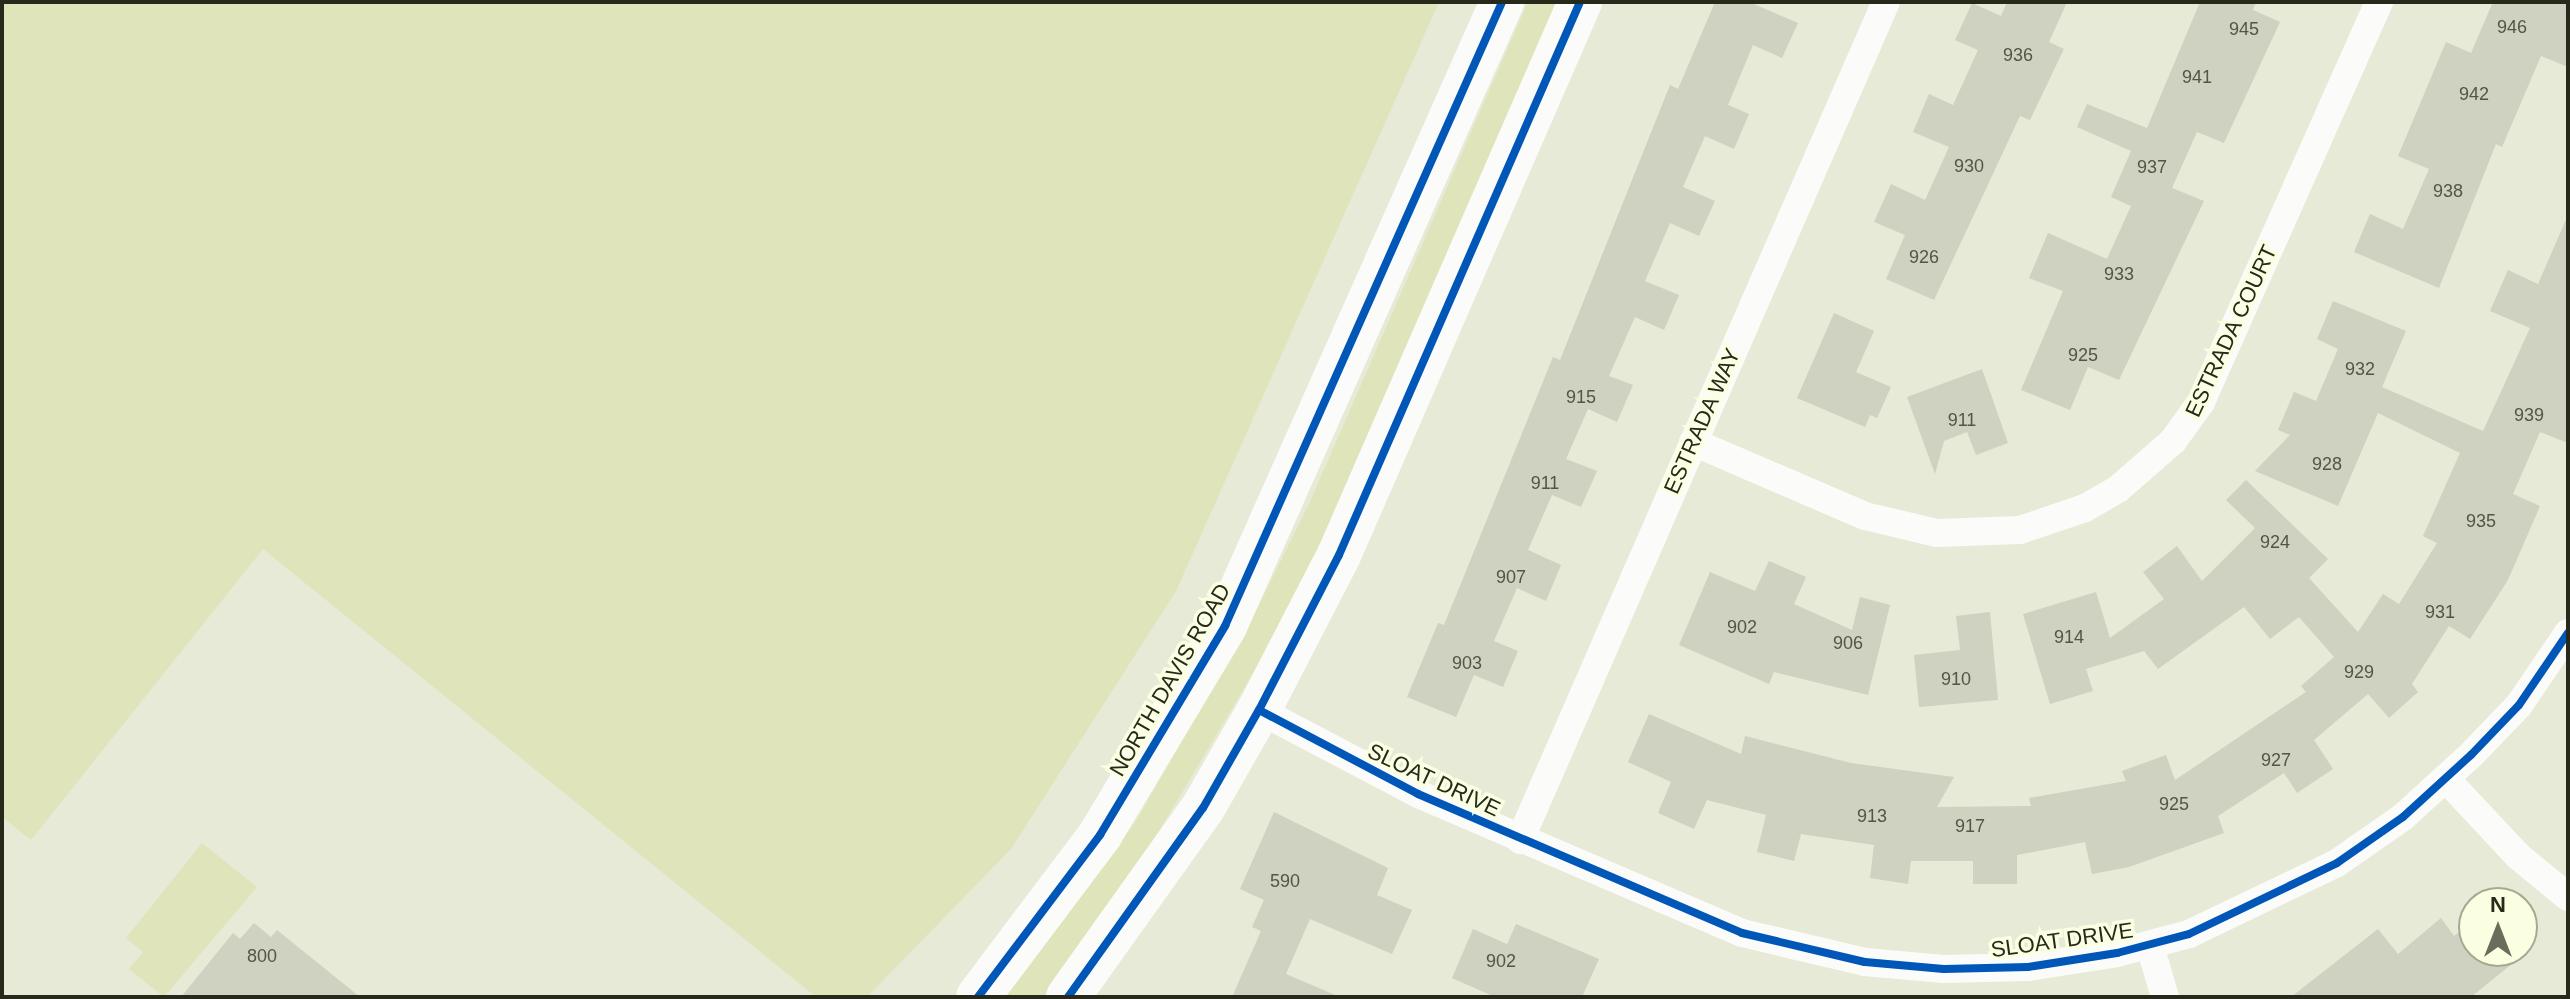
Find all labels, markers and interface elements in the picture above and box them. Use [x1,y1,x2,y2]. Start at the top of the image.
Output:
house number: 946 [2497,16,2527,38]
house number: 945 [2229,18,2259,40]
house number: 936 [2003,44,2033,66]
house number: 941 [2182,66,2212,88]
house number: 942 [2459,83,2489,105]
house number: 930 [1954,155,1984,177]
house number: 937 [2137,156,2167,178]
house number: 938 [2433,180,2463,202]
street label: ESTRADA COURT [2179,240,2283,422]
house number: 926 [1909,246,1939,268]
house number: 933 [2104,263,2134,285]
street label: ESTRADA WAY [1658,344,1746,498]
house number: 925 [2068,344,2098,366]
house number: 932 [2345,358,2375,380]
house number: 915 [1566,386,1596,408]
house number: 939 [2514,404,2544,426]
house number: 911 [1948,409,1976,431]
house number: 928 [2312,453,2342,475]
house number: 911 [1531,472,1559,494]
house number: 935 [2466,510,2496,532]
house number: 924 [2260,531,2290,553]
house number: 907 [1496,566,1526,588]
street label: NORTH DAVIS ROAD [1104,579,1236,781]
house number: 931 [2425,601,2455,623]
house number: 902 [1727,616,1757,638]
house number: 914 [2054,626,2084,648]
house number: 906 [1833,632,1863,654]
house number: 903 [1452,652,1482,674]
house number: 929 [2344,661,2374,683]
house number: 910 [1941,668,1971,690]
street label: SLOAT DRIVE [1363,738,1505,822]
house number: 927 [2261,749,2291,771]
house number: 925 [2159,793,2189,815]
house number: 913 [1857,805,1887,827]
house number: 917 [1955,815,1985,837]
house number: 590 [1270,870,1300,892]
north arrow [2458,887,2538,967]
text: N [2490,892,2506,917]
street label: SLOAT DRIVE [1989,917,2135,963]
house number: 800 [247,945,277,967]
house number: 902 [1486,950,1516,972]

